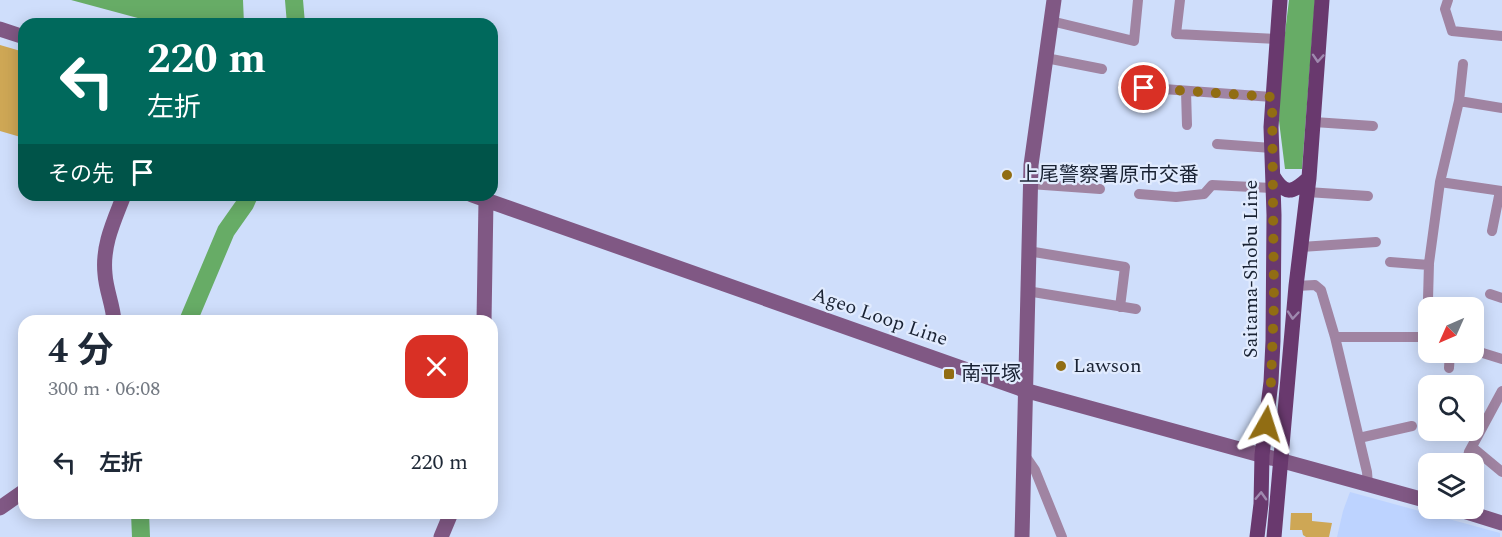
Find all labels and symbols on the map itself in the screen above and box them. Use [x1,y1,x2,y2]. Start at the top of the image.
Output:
one-way arrow [1312,54,1325,63]
pin [1118,62,1169,113]
place label: 上尾警察署原市交番 [1019,160,1199,190]
marker: 上尾警察署原市交番 [1000,168,1014,182]
street label: Saitama-Shobu Line [1236,180,1266,358]
street label: Ageo Loop Line [808,280,952,354]
north arrow [1418,297,1484,363]
one-way arrow [1287,310,1300,320]
place label: Lawson [1073,351,1142,381]
place label: 南平塚 [961,359,1021,389]
marker: Lawson [1054,359,1068,373]
marker: 南平塚 [942,367,956,381]
position arrow [1234,392,1298,456]
one-way arrow [1255,492,1267,501]

